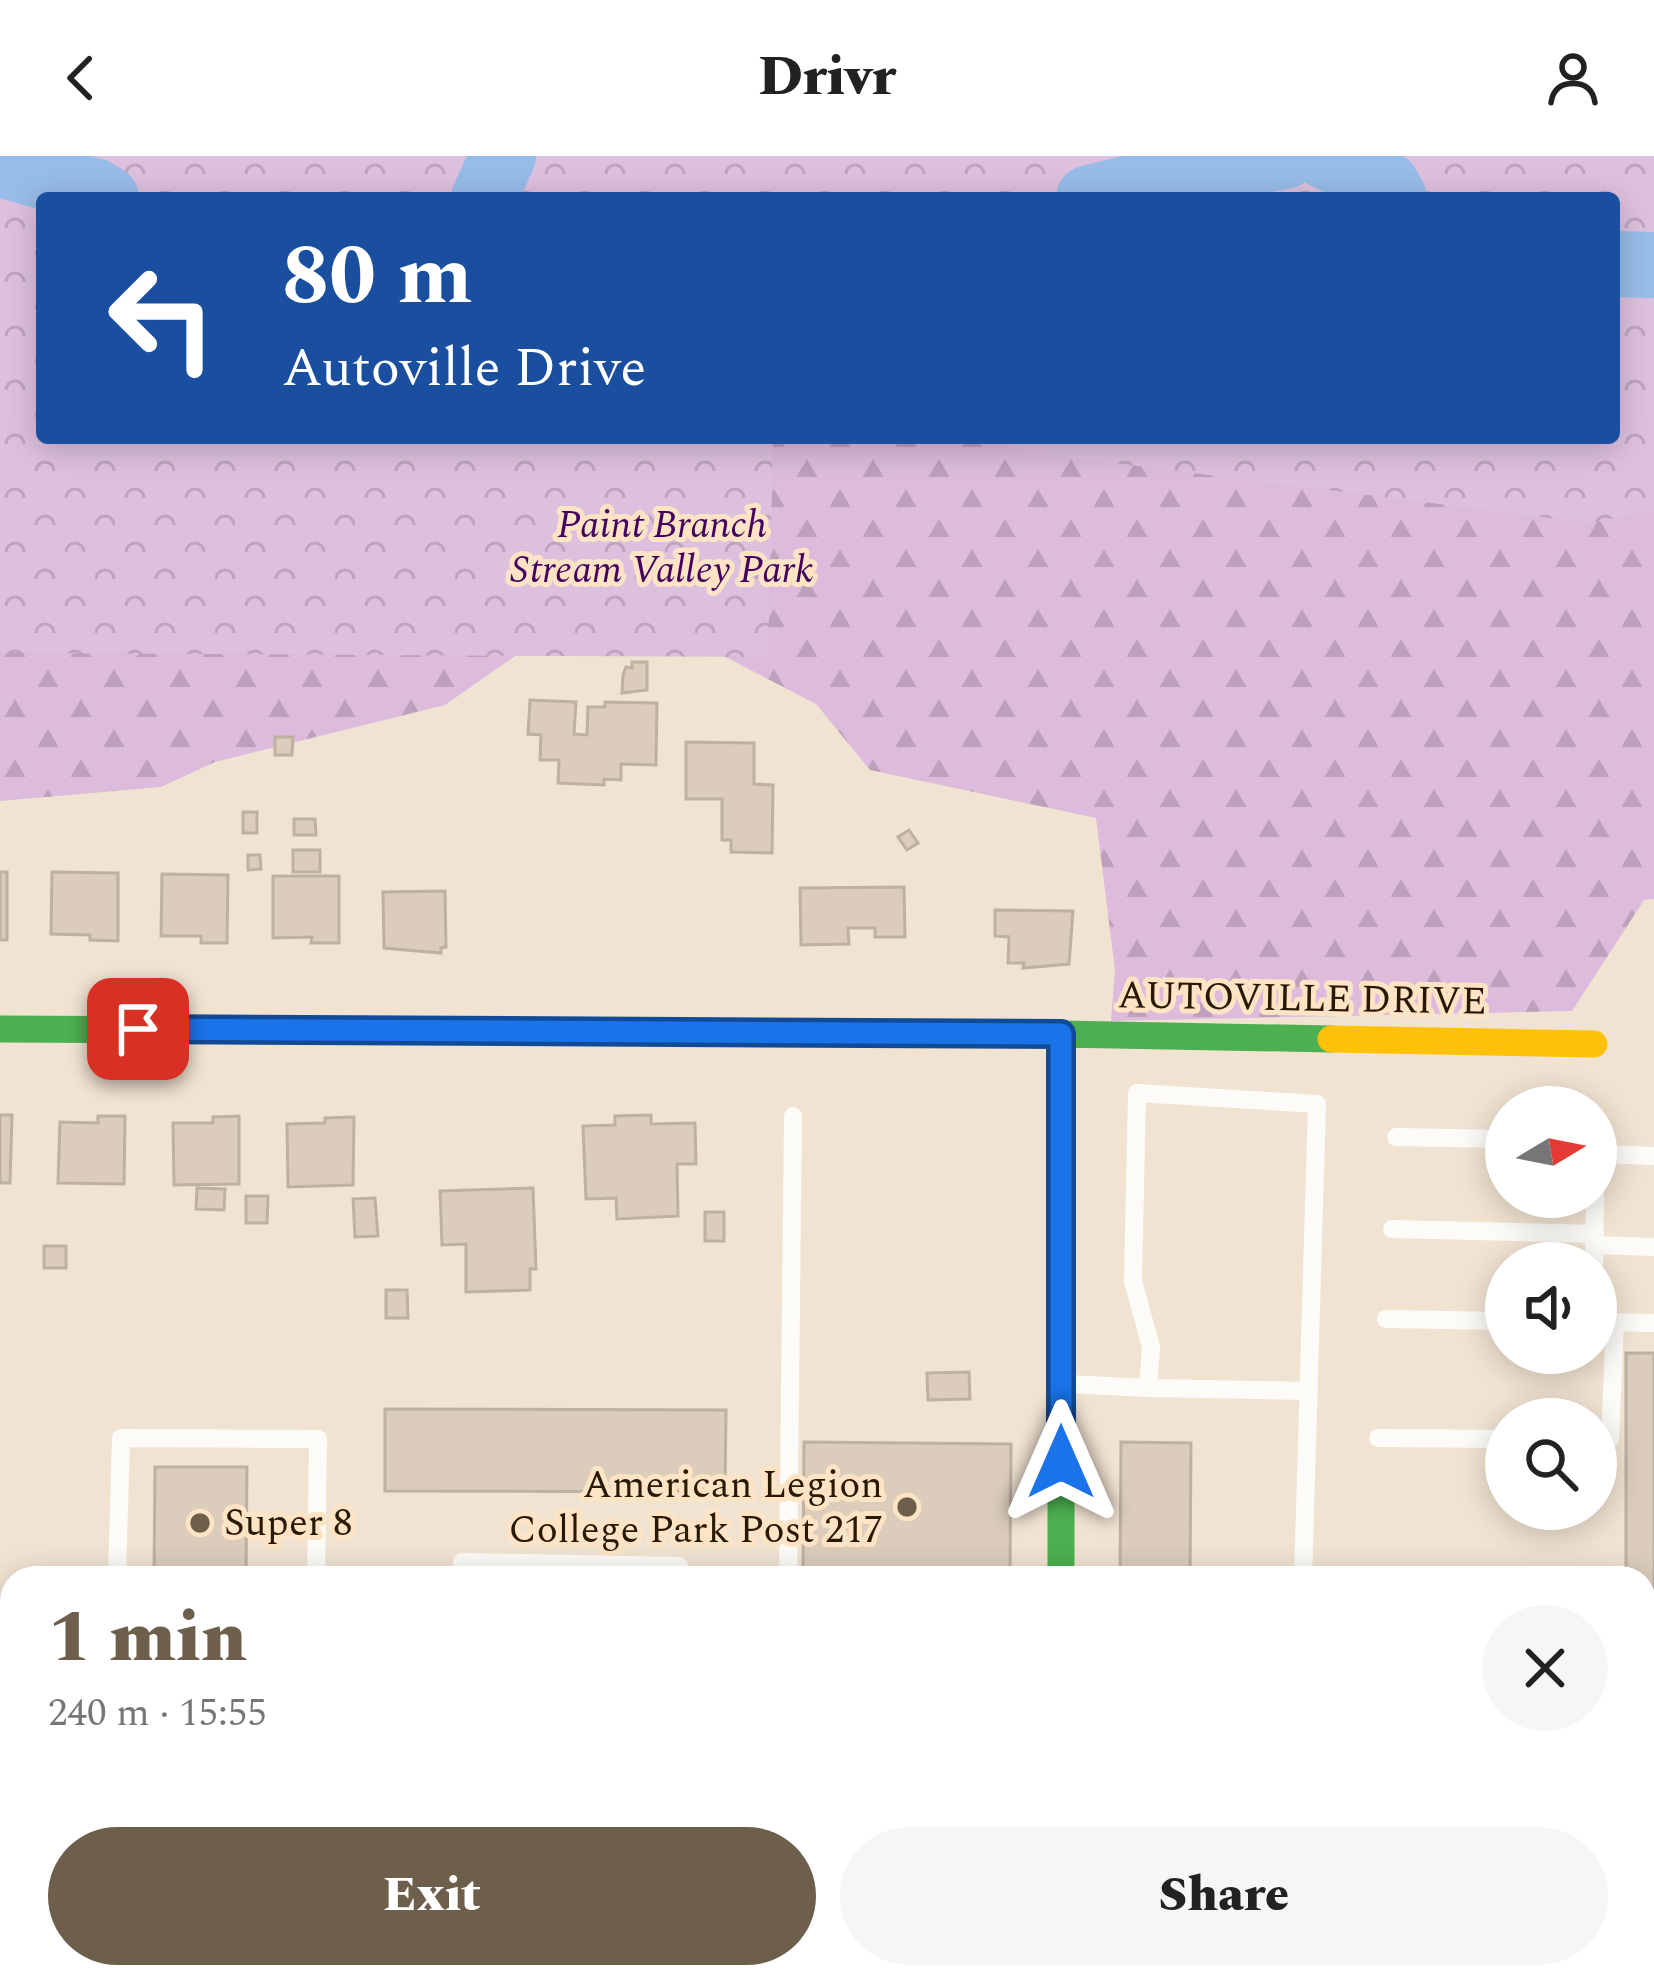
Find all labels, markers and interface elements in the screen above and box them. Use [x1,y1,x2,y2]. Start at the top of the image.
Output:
text: Drivr [758,37,896,119]
icon: back [48,45,114,111]
icon: person [1540,45,1606,111]
text: 80 m [282,213,473,341]
icon: left [84,240,240,396]
text: Autoville Drive [282,328,646,410]
park label: Paint Branch Stream Valley Park [510,496,814,600]
street label: AUTOVILLE DRIVE [1117,966,1487,1032]
pin [87,978,189,1080]
icon: arrive [105,996,171,1062]
north arrow [1485,1086,1617,1218]
map controls [1485,1086,1617,1530]
button: sound [1485,1242,1617,1374]
button: search [1485,1398,1617,1530]
position arrow [998,1399,1124,1525]
place label: American Legion College Park Post 217 [508,1456,883,1560]
place label: Super 8 [224,1494,353,1553]
marker: American Legion College Park Post 217 [894,1494,920,1520]
marker: Super 8 [187,1510,213,1536]
text: 1 min [48,1584,247,1693]
button: close [1482,1605,1608,1731]
text: 240 m · 15:55 [48,1684,267,1743]
button: Exit [48,1827,816,1965]
button: Share [840,1827,1608,1965]

